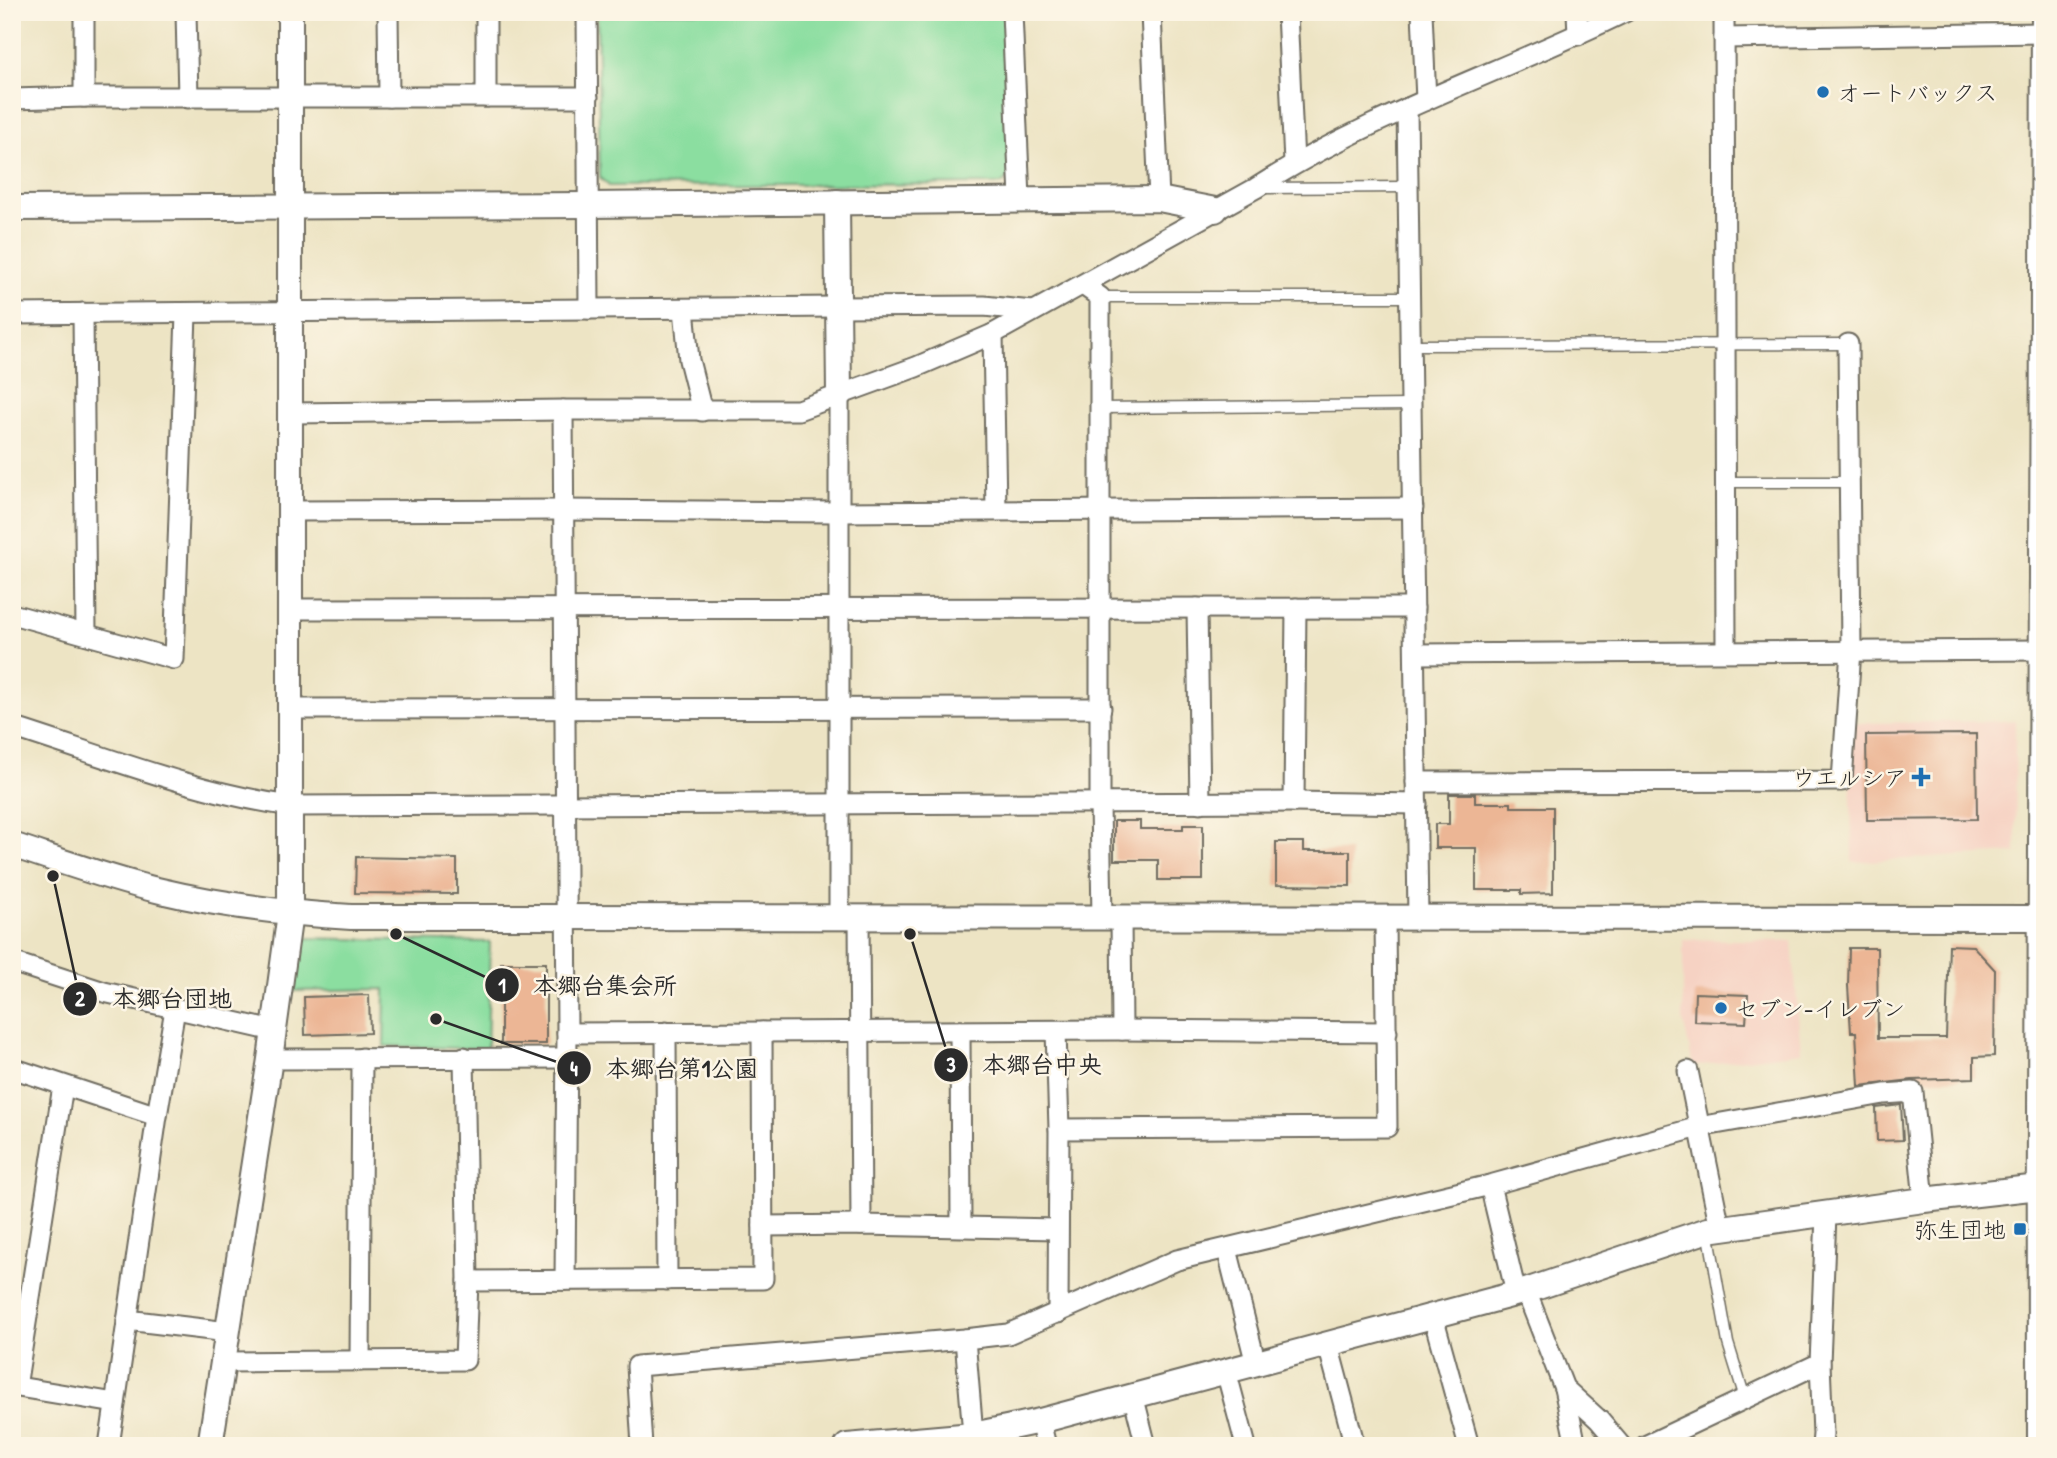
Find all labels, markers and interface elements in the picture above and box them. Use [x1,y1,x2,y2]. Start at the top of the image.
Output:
place label: オートバックス [1837,77,1998,108]
marker: オートバックス [1815,84,1831,100]
place label: ウエルシア [1792,762,1907,793]
marker: ウエルシア [1913,769,1929,785]
callout: 本郷台集会所 [484,963,691,1008]
text: 本郷台集会所 [533,969,677,1001]
text: 1 [498,971,506,1000]
callout: 本郷台団地 [63,977,246,1022]
text: 本郷台団地 [112,982,232,1014]
text: 2 [75,984,85,1013]
place label: セブン-イレブン [1735,993,1905,1024]
marker: セブン-イレブン [1713,1000,1729,1016]
callout: 本郷台中央 [933,1043,1116,1088]
callout: 本郷台第1公園 [557,1046,773,1091]
text: 本郷台中央 [982,1048,1102,1080]
text: 3 [946,1050,956,1079]
text: 本郷台第1公園 [606,1052,758,1084]
text: 4 [570,1054,578,1083]
place label: 弥生団地 [1914,1214,2006,1245]
marker: 弥生団地 [2012,1221,2028,1237]

